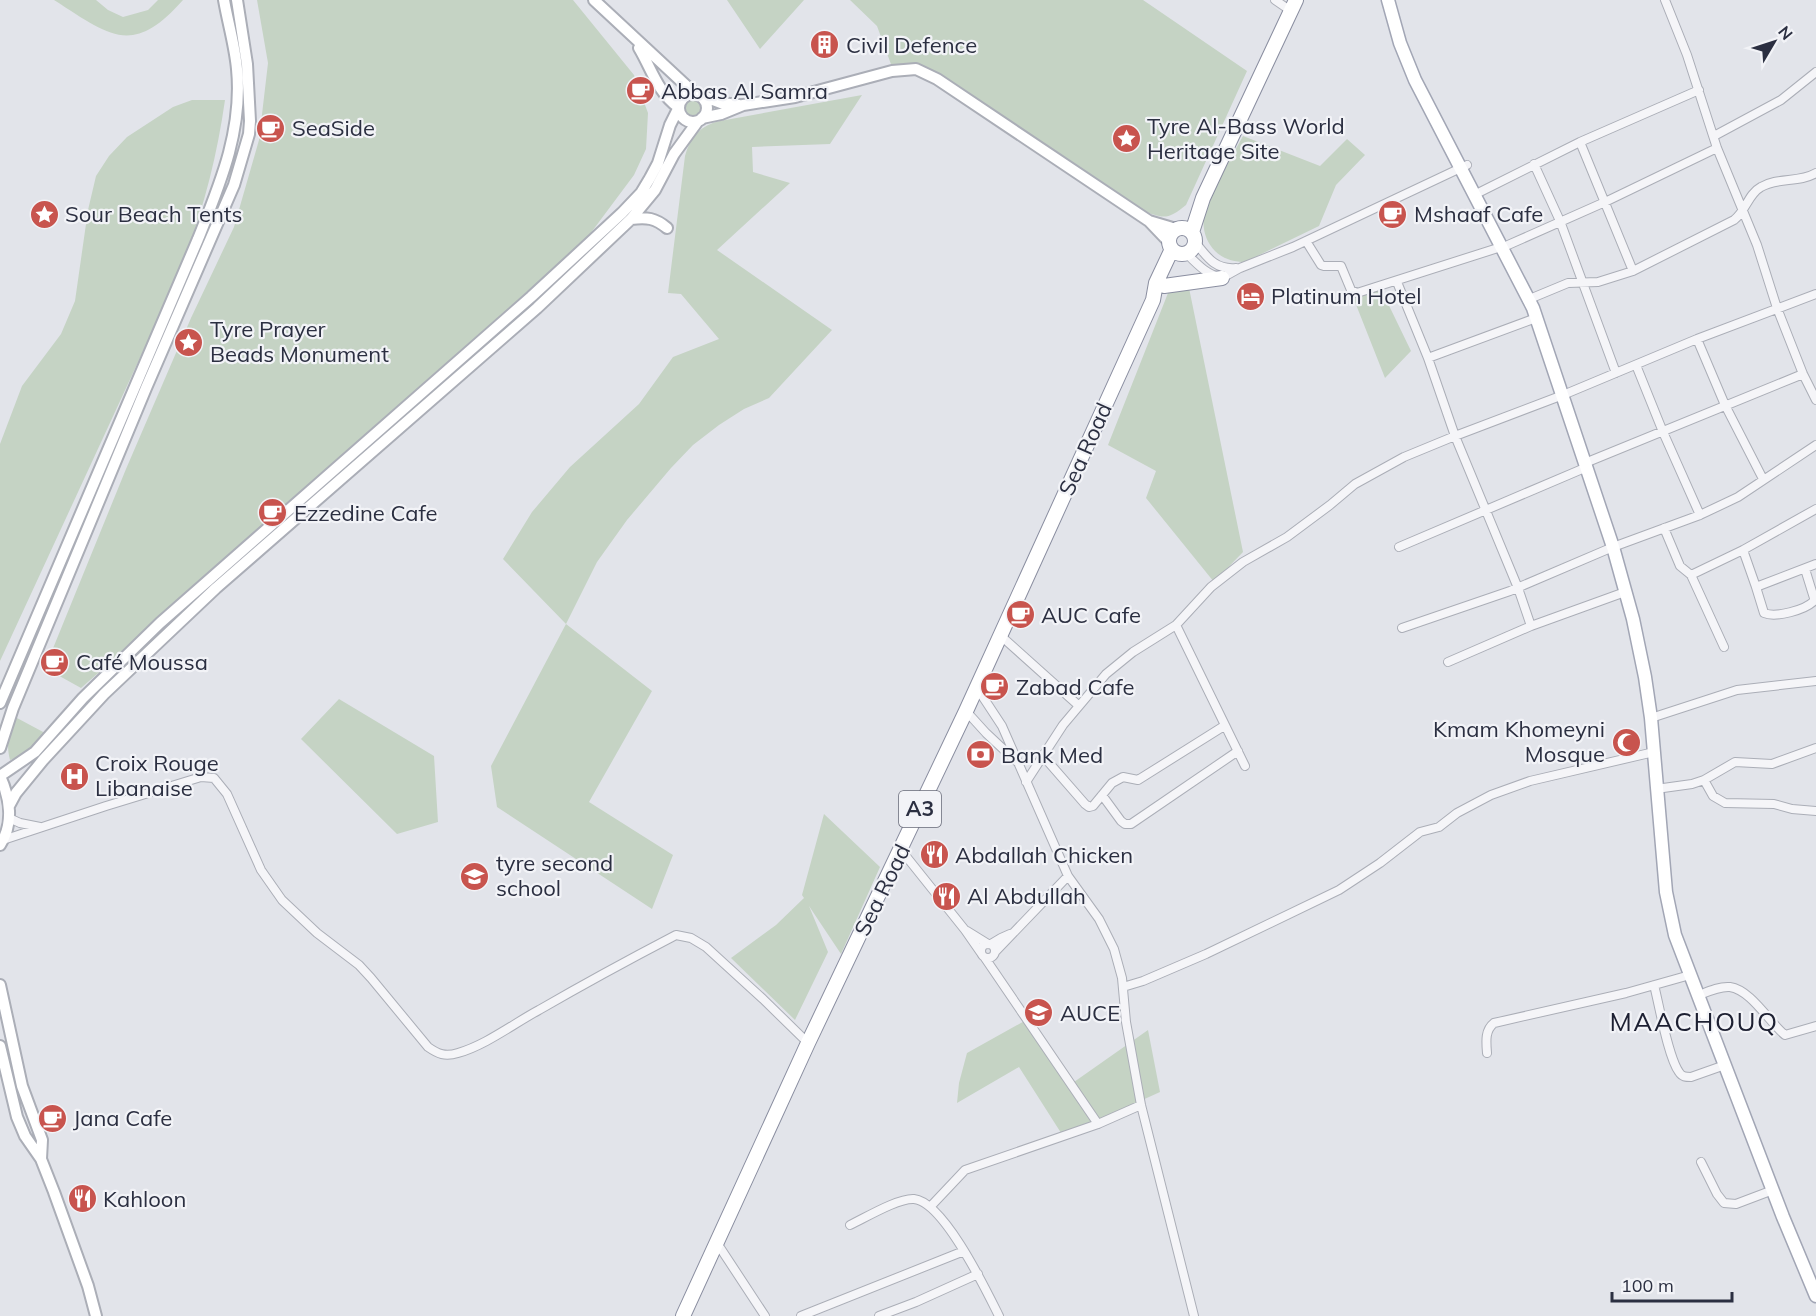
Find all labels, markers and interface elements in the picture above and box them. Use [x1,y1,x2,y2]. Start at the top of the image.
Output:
north arrow [1744,12,1804,72]
text: N [1774,22,1797,44]
building icon: Civil Defence [809,29,841,61]
place label: Civil Defence [846,31,977,59]
cafe icon: Abbas Al Samra [624,75,656,107]
place label: Abbas Al Samra [661,77,828,105]
cafe icon: SeaSide [255,112,287,144]
place label: Tyre Al-Bass World Heritage Site [1147,112,1345,165]
place label: SeaSide [292,114,375,142]
place icon: Tyre Al-Bass World Heritage Site [1110,123,1142,155]
place icon: Sour Beach Tents [28,198,60,230]
cafe icon: Mshaaf Cafe [1377,198,1409,230]
place label: Sour Beach Tents [65,200,242,228]
place label: Mshaaf Cafe [1414,200,1543,228]
hotel icon: Platinum Hotel [1234,280,1266,312]
place label: Platinum Hotel [1271,282,1421,310]
place label: Tyre Prayer Beads Monument [210,315,389,368]
place icon: Tyre Prayer Beads Monument [173,326,205,358]
street label: Sea Road [1052,398,1118,500]
cafe icon: Ezzedine Cafe [257,497,289,529]
place label: Ezzedine Cafe [294,499,438,527]
cafe icon: AUC Cafe [1004,599,1036,631]
place label: AUC Cafe [1041,601,1141,629]
cafe icon: Café Moussa [39,646,71,678]
place label: Café Moussa [76,648,208,676]
cafe icon: Zabad Cafe [979,671,1011,703]
place label: Zabad Cafe [1016,673,1134,701]
place label: Kmam Khomeyni Mosque [1433,715,1605,768]
mosque icon: Kmam Khomeyni Mosque [1610,726,1642,758]
bank icon: Bank Med [964,739,996,771]
place label: Bank Med [1001,741,1103,769]
place label: Croix Rouge Libanaise [95,749,219,802]
hospital icon: Croix Rouge Libanaise [58,760,90,792]
road number: A3 [899,791,941,827]
restaurant icon: Abdallah Chicken [918,839,950,871]
street label: Sea Road [848,840,916,940]
place label: Abdallah Chicken [955,841,1133,869]
place label: tyre second school [496,849,613,902]
school or university icon: tyre second school [459,860,491,892]
restaurant icon: Al Abdullah [930,880,962,912]
place label: Al Abdullah [967,882,1086,910]
school or university icon: AUCE [1023,997,1055,1029]
place label: AUCE [1060,999,1120,1027]
district label: MAACHOUQ [1609,1005,1779,1038]
cafe icon: Jana Cafe [36,1102,68,1134]
place label: Jana Cafe [73,1104,172,1132]
restaurant icon: Kahloon [66,1183,98,1215]
place label: Kahloon [103,1185,186,1213]
scale bar [1612,1265,1732,1303]
text: 100 m [1621,1274,1674,1297]

